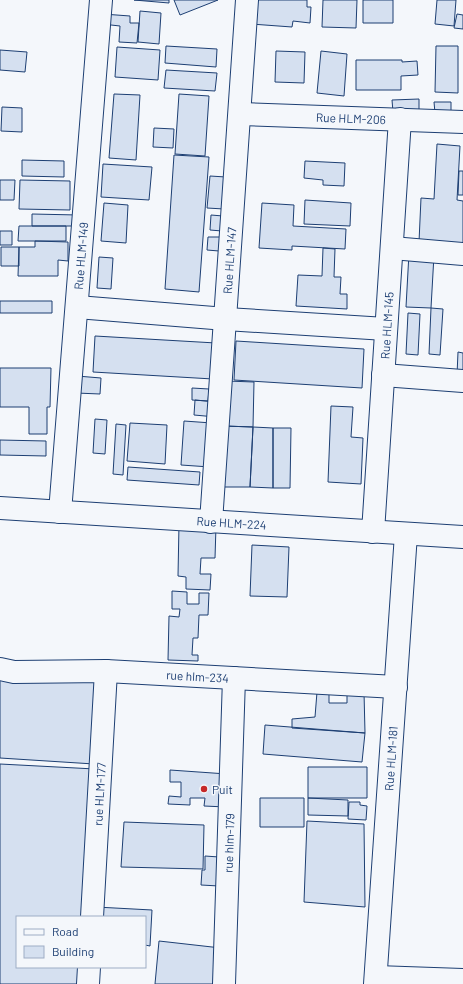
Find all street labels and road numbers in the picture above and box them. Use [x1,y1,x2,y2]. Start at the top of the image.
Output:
street label: Rue HLM-206 [316,110,386,126]
street label: Rue HLM-149 [71,222,90,290]
street label: Rue HLM-147 [220,227,238,294]
street label: Rue HLM-145 [377,291,396,360]
street label: Rue HLM-224 [196,513,267,532]
street label: rue hlm-234 [166,667,229,685]
street label: Rue HLM-181 [381,726,400,791]
street label: rue HLM-177 [90,762,108,826]
street label: rue hlm-179 [221,813,237,873]

